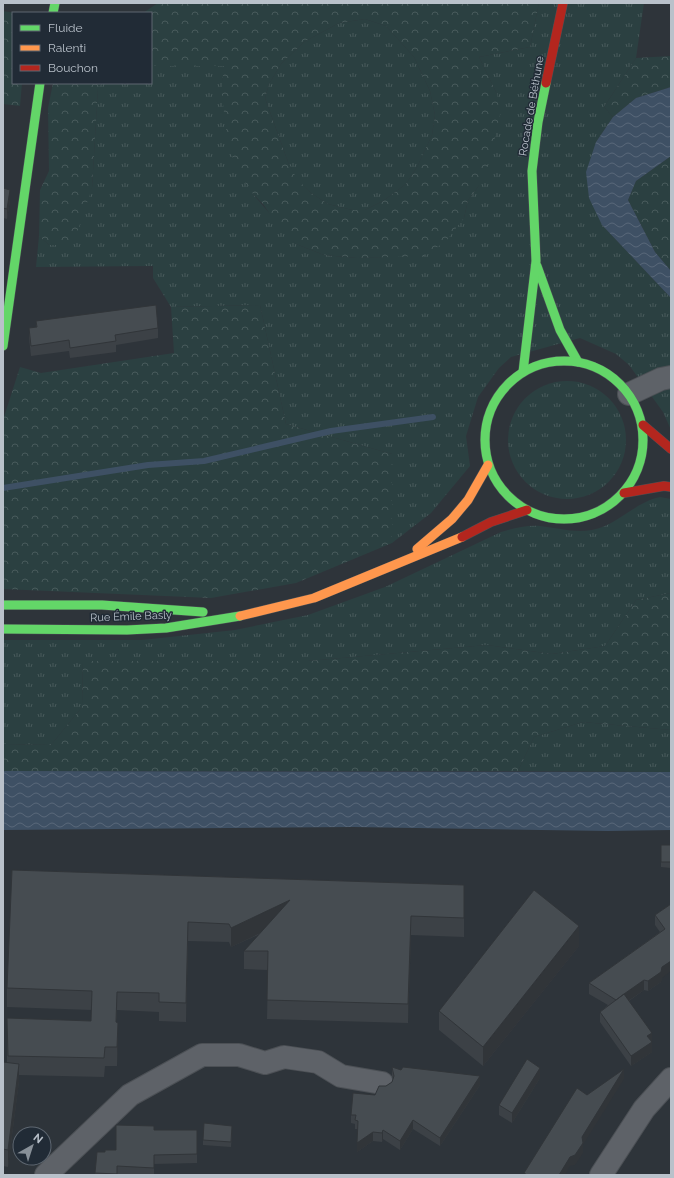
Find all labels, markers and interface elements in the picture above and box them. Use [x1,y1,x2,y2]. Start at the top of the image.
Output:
legend [12,12,152,84]
text: Fluide [48,21,83,35]
text: Ralenti [48,41,86,55]
street label: Rocade de Béthune [516,55,547,157]
text: Bouchon [48,61,98,75]
street label: Rue Émile Basly [90,608,172,624]
north arrow [12,1126,52,1166]
text: N [31,1131,45,1146]

